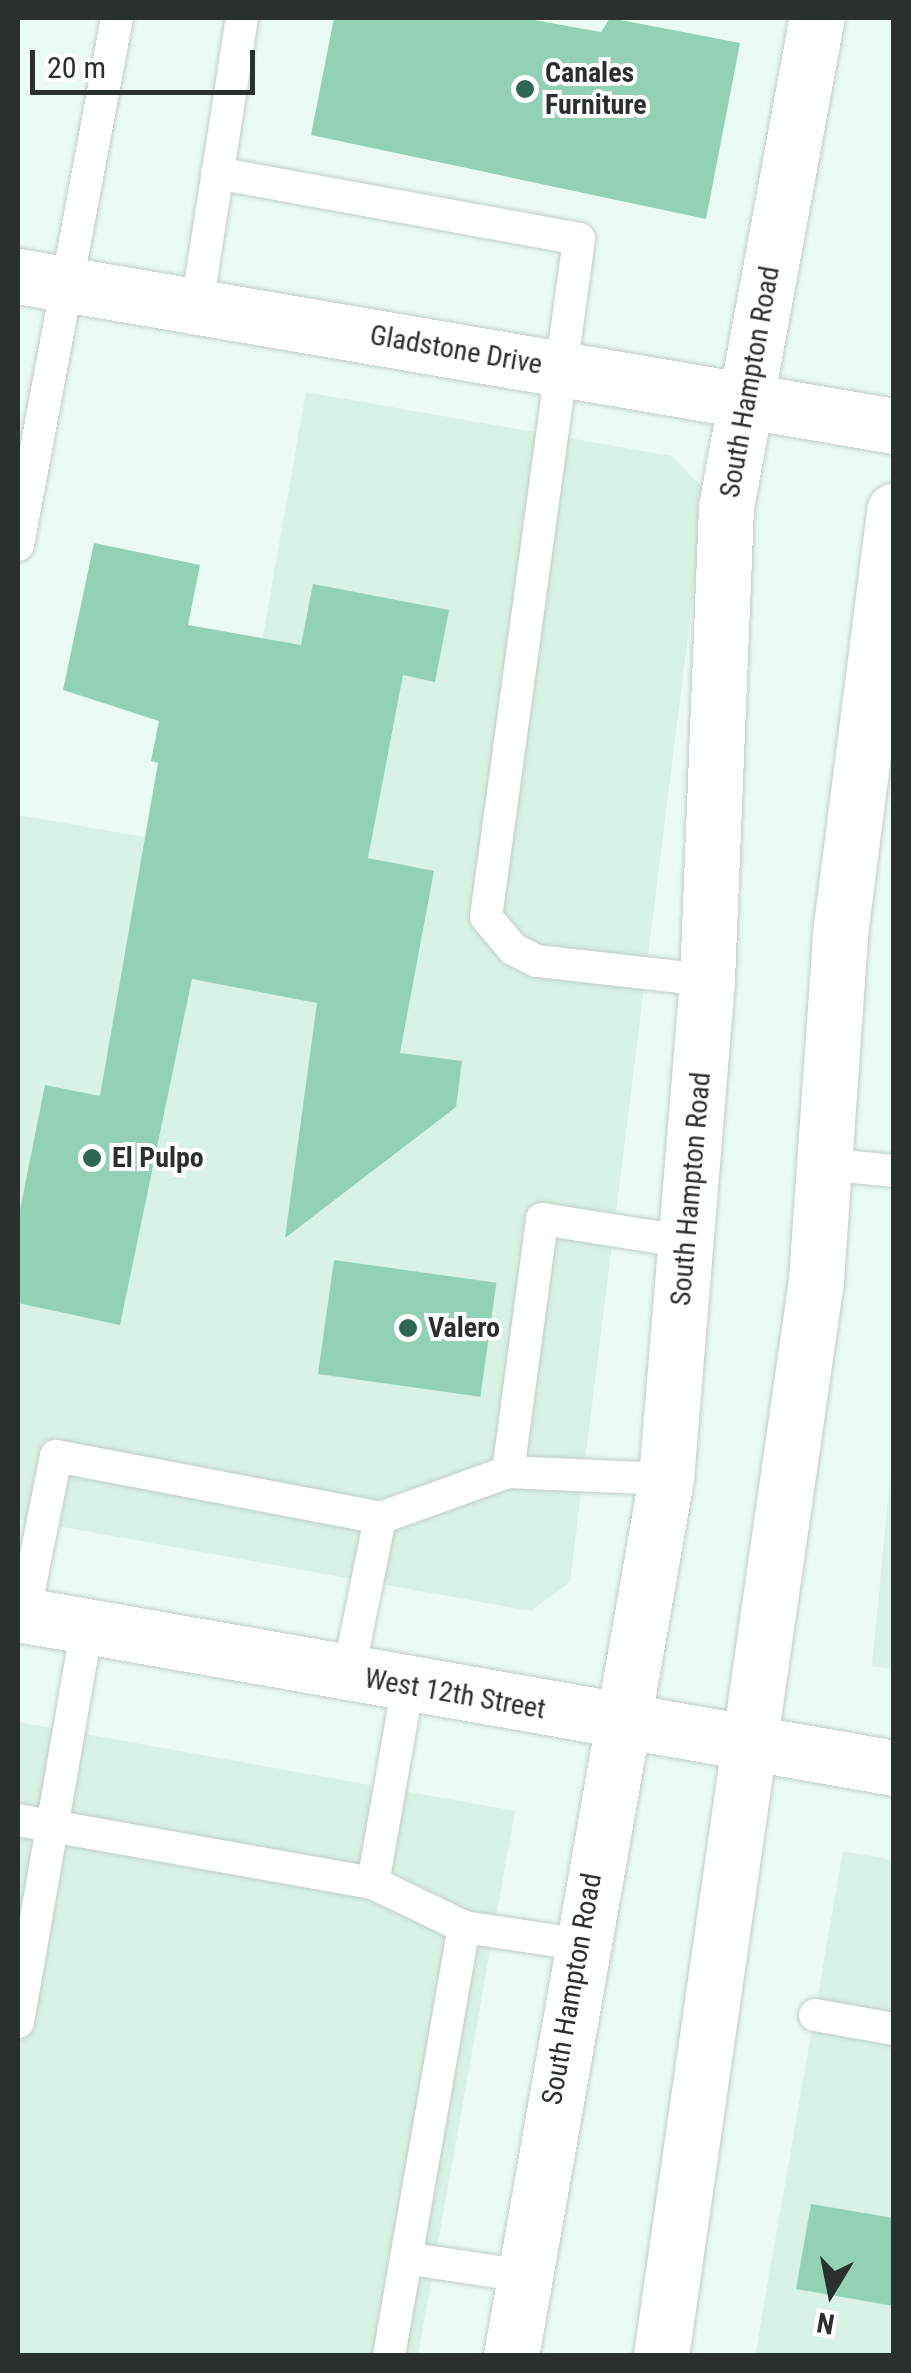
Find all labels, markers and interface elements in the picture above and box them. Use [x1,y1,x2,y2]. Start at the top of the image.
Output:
scale bar [35,30,260,92]
text: 20 m [47,50,106,85]
place label: Canales Furniture [545,56,647,122]
marker: Canales Furniture [514,78,536,100]
street label: South Hampton Road [713,264,787,500]
street label: Gladstone Drive [367,318,545,382]
street label: South Hampton Road [664,1071,718,1307]
place label: El Pulpo [112,1141,204,1175]
marker: El Pulpo [81,1147,103,1169]
place label: Valero [428,1311,500,1345]
marker: Valero [397,1317,419,1339]
street label: West 12th Street [362,1662,548,1726]
street label: South Hampton Road [535,1871,609,2107]
north arrow [781,2243,881,2343]
text: N [814,2305,837,2341]

